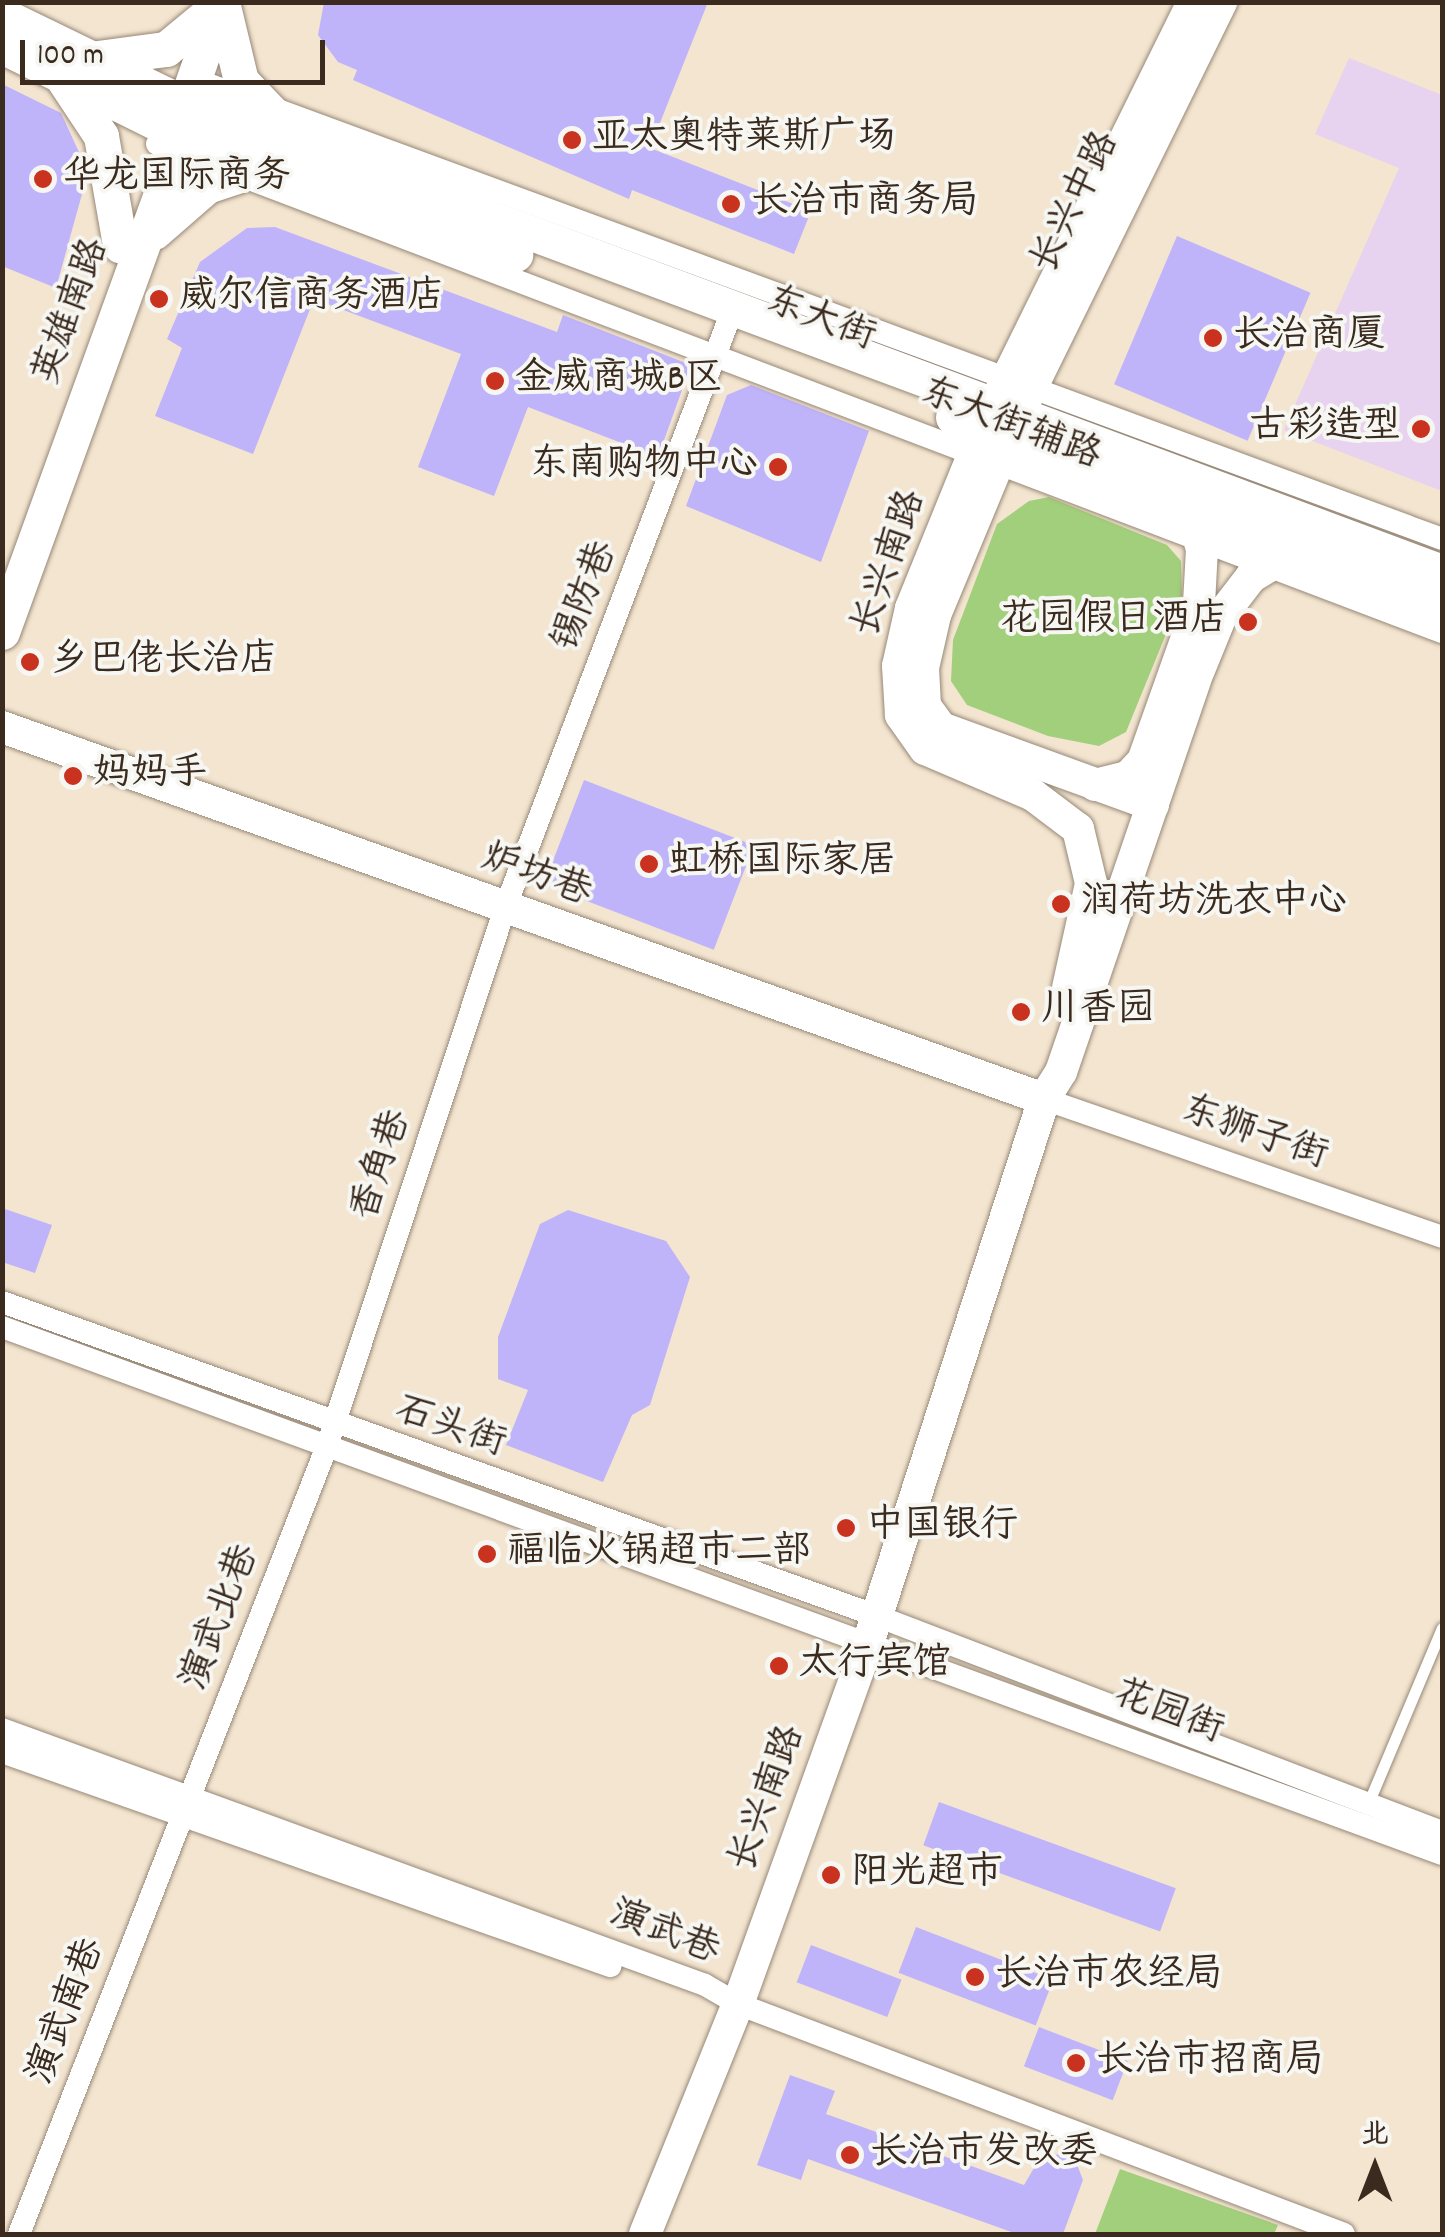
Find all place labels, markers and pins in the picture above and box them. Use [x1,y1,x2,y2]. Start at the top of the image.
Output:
place label: 亚太奥特莱斯广场 [592,117,896,163]
marker: 亚太奥特莱斯广场 [561,129,583,151]
place label: 华龙国际商务 [63,156,291,202]
marker: 华龙国际商务 [32,168,54,190]
place label: 长治市商务局 [751,181,979,227]
marker: 长治市商务局 [720,193,742,215]
place label: 威尔信商务酒店 [179,276,445,322]
marker: 威尔信商务酒店 [148,288,170,310]
place label: 长治商厦 [1233,315,1385,361]
marker: 长治商厦 [1202,327,1224,349]
place label: 金威商城B区 [515,358,723,404]
marker: 金威商城B区 [484,370,506,392]
place label: 古彩造型 [1249,406,1401,452]
marker: 古彩造型 [1410,418,1432,440]
place label: 东南购物中心 [530,444,758,490]
marker: 东南购物中心 [767,456,789,478]
place label: 花园假日酒店 [1000,599,1228,645]
marker: 花园假日酒店 [1237,611,1259,633]
place label: 乡巴佬长治店 [50,639,278,685]
marker: 乡巴佬长治店 [19,651,41,673]
place label: 妈妈手 [93,753,207,799]
marker: 妈妈手 [62,765,84,787]
place label: 虹桥国际家居 [669,841,897,887]
marker: 虹桥国际家居 [638,853,660,875]
place label: 润荷坊洗衣中心 [1081,881,1347,927]
marker: 润荷坊洗衣中心 [1050,893,1072,915]
place label: 川香园 [1041,989,1155,1035]
marker: 川香园 [1010,1001,1032,1023]
place label: 中国银行 [866,1505,1018,1551]
marker: 中国银行 [835,1517,857,1539]
place label: 福临火锅超市二部 [507,1531,811,1577]
marker: 福临火锅超市二部 [476,1543,498,1565]
place label: 太行宾馆 [799,1643,951,1689]
marker: 太行宾馆 [768,1655,790,1677]
place label: 阳光超市 [851,1852,1003,1898]
marker: 阳光超市 [820,1864,842,1886]
place label: 长治市农经局 [995,1954,1223,2000]
marker: 长治市农经局 [964,1966,986,1988]
place label: 长治市招商局 [1096,2040,1324,2086]
marker: 长治市招商局 [1065,2052,1087,2074]
place label: 长治市发改委 [870,2132,1098,2178]
marker: 长治市发改委 [839,2144,861,2166]

